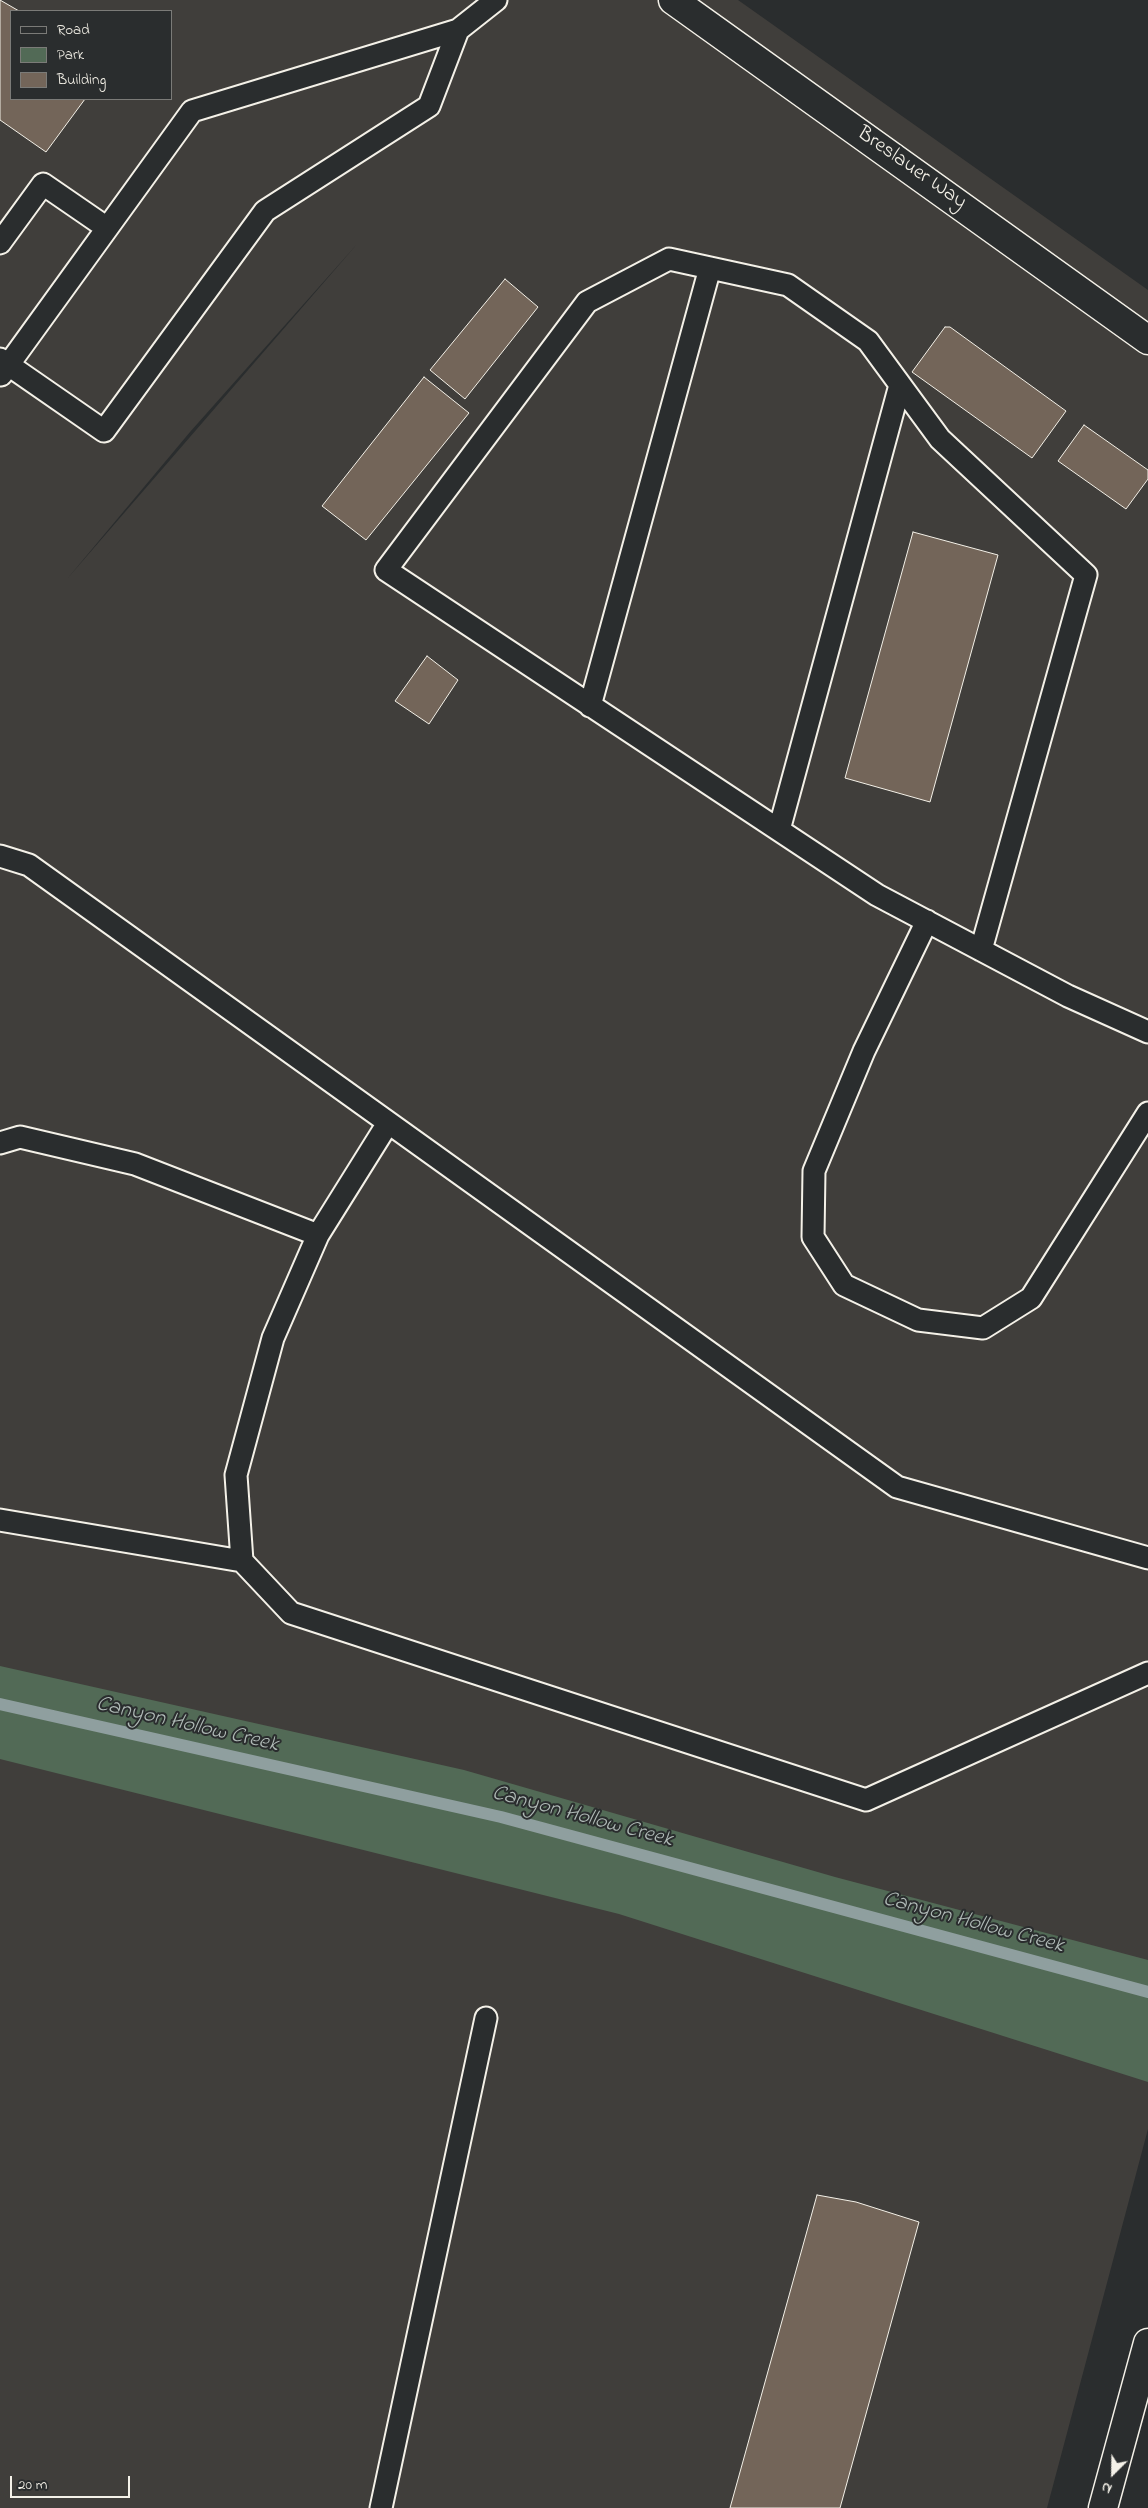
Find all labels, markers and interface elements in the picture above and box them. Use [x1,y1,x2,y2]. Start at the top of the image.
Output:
legend [10,10,172,100]
text: Road [57,19,90,41]
text: Park [57,44,84,66]
text: Building [57,69,106,91]
street label: Breslauer Way [851,122,971,216]
water label: Canyon Hollow Creek [93,1692,281,1760]
water label: Canyon Hollow Creek [489,1781,675,1855]
water label: Canyon Hollow Creek [880,1887,1066,1961]
north arrow [1088,2448,1138,2498]
scale bar [12,2466,132,2498]
text: 20 m [18,2474,47,2496]
text: N [1098,2476,1115,2499]

